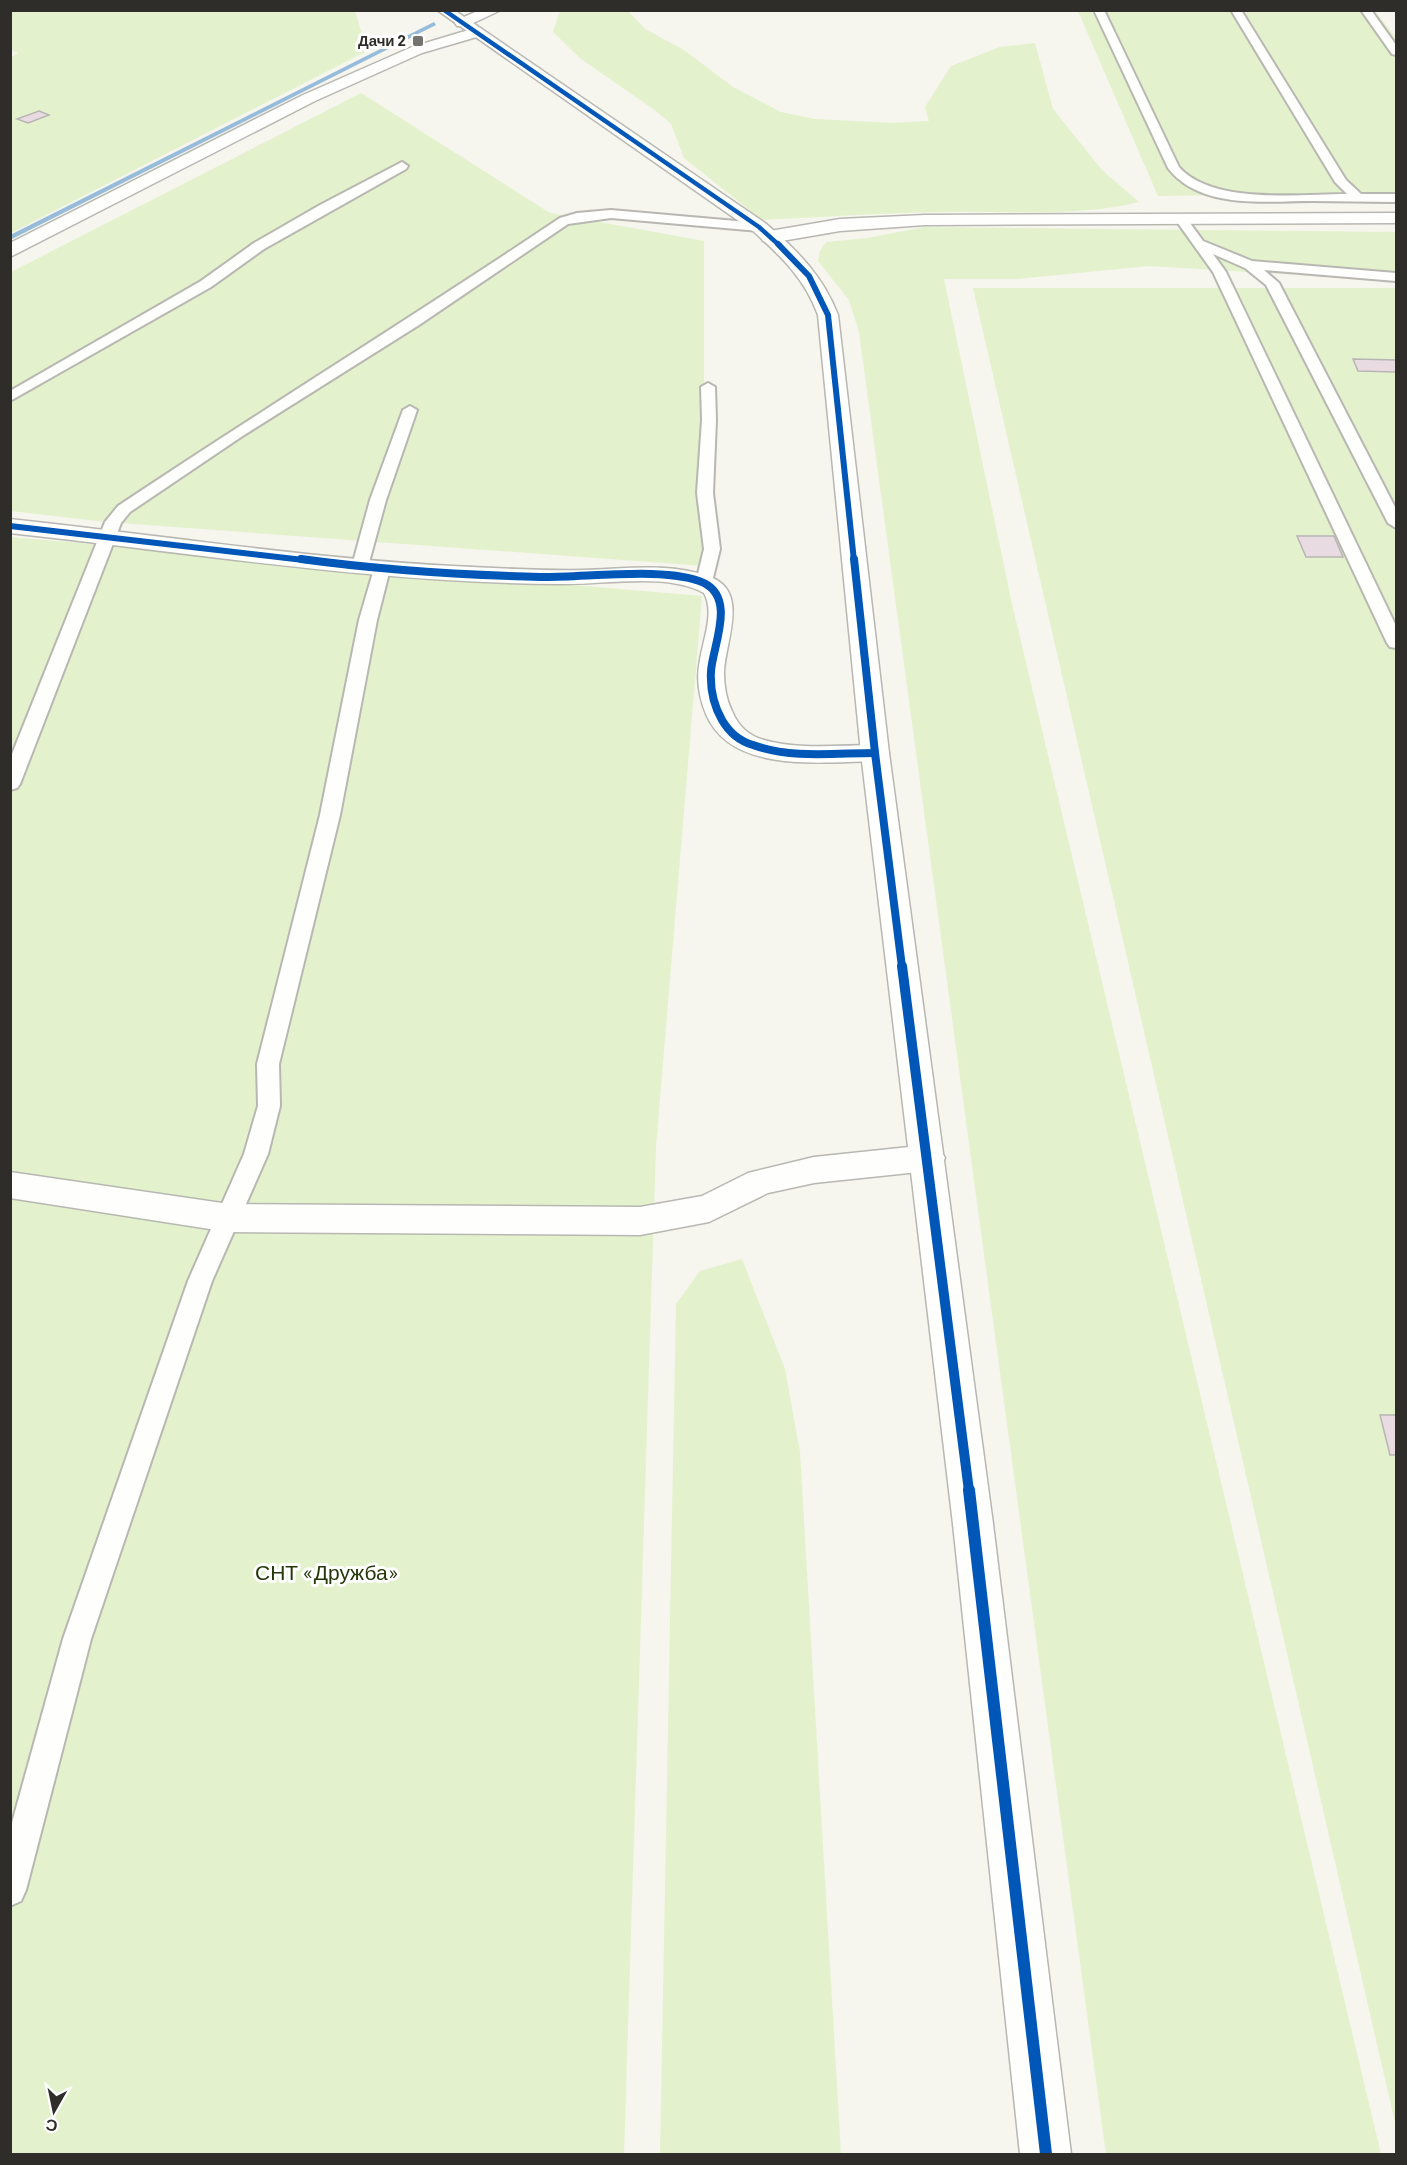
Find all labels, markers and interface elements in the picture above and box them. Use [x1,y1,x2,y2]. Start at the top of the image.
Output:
place label: Дачи 2 [358,31,406,49]
marker: Дачи 2 [411,34,425,48]
park label: СНТ «Дружба» [255,1559,399,1584]
north arrow [24,2081,84,2141]
text: С [44,2116,59,2137]

